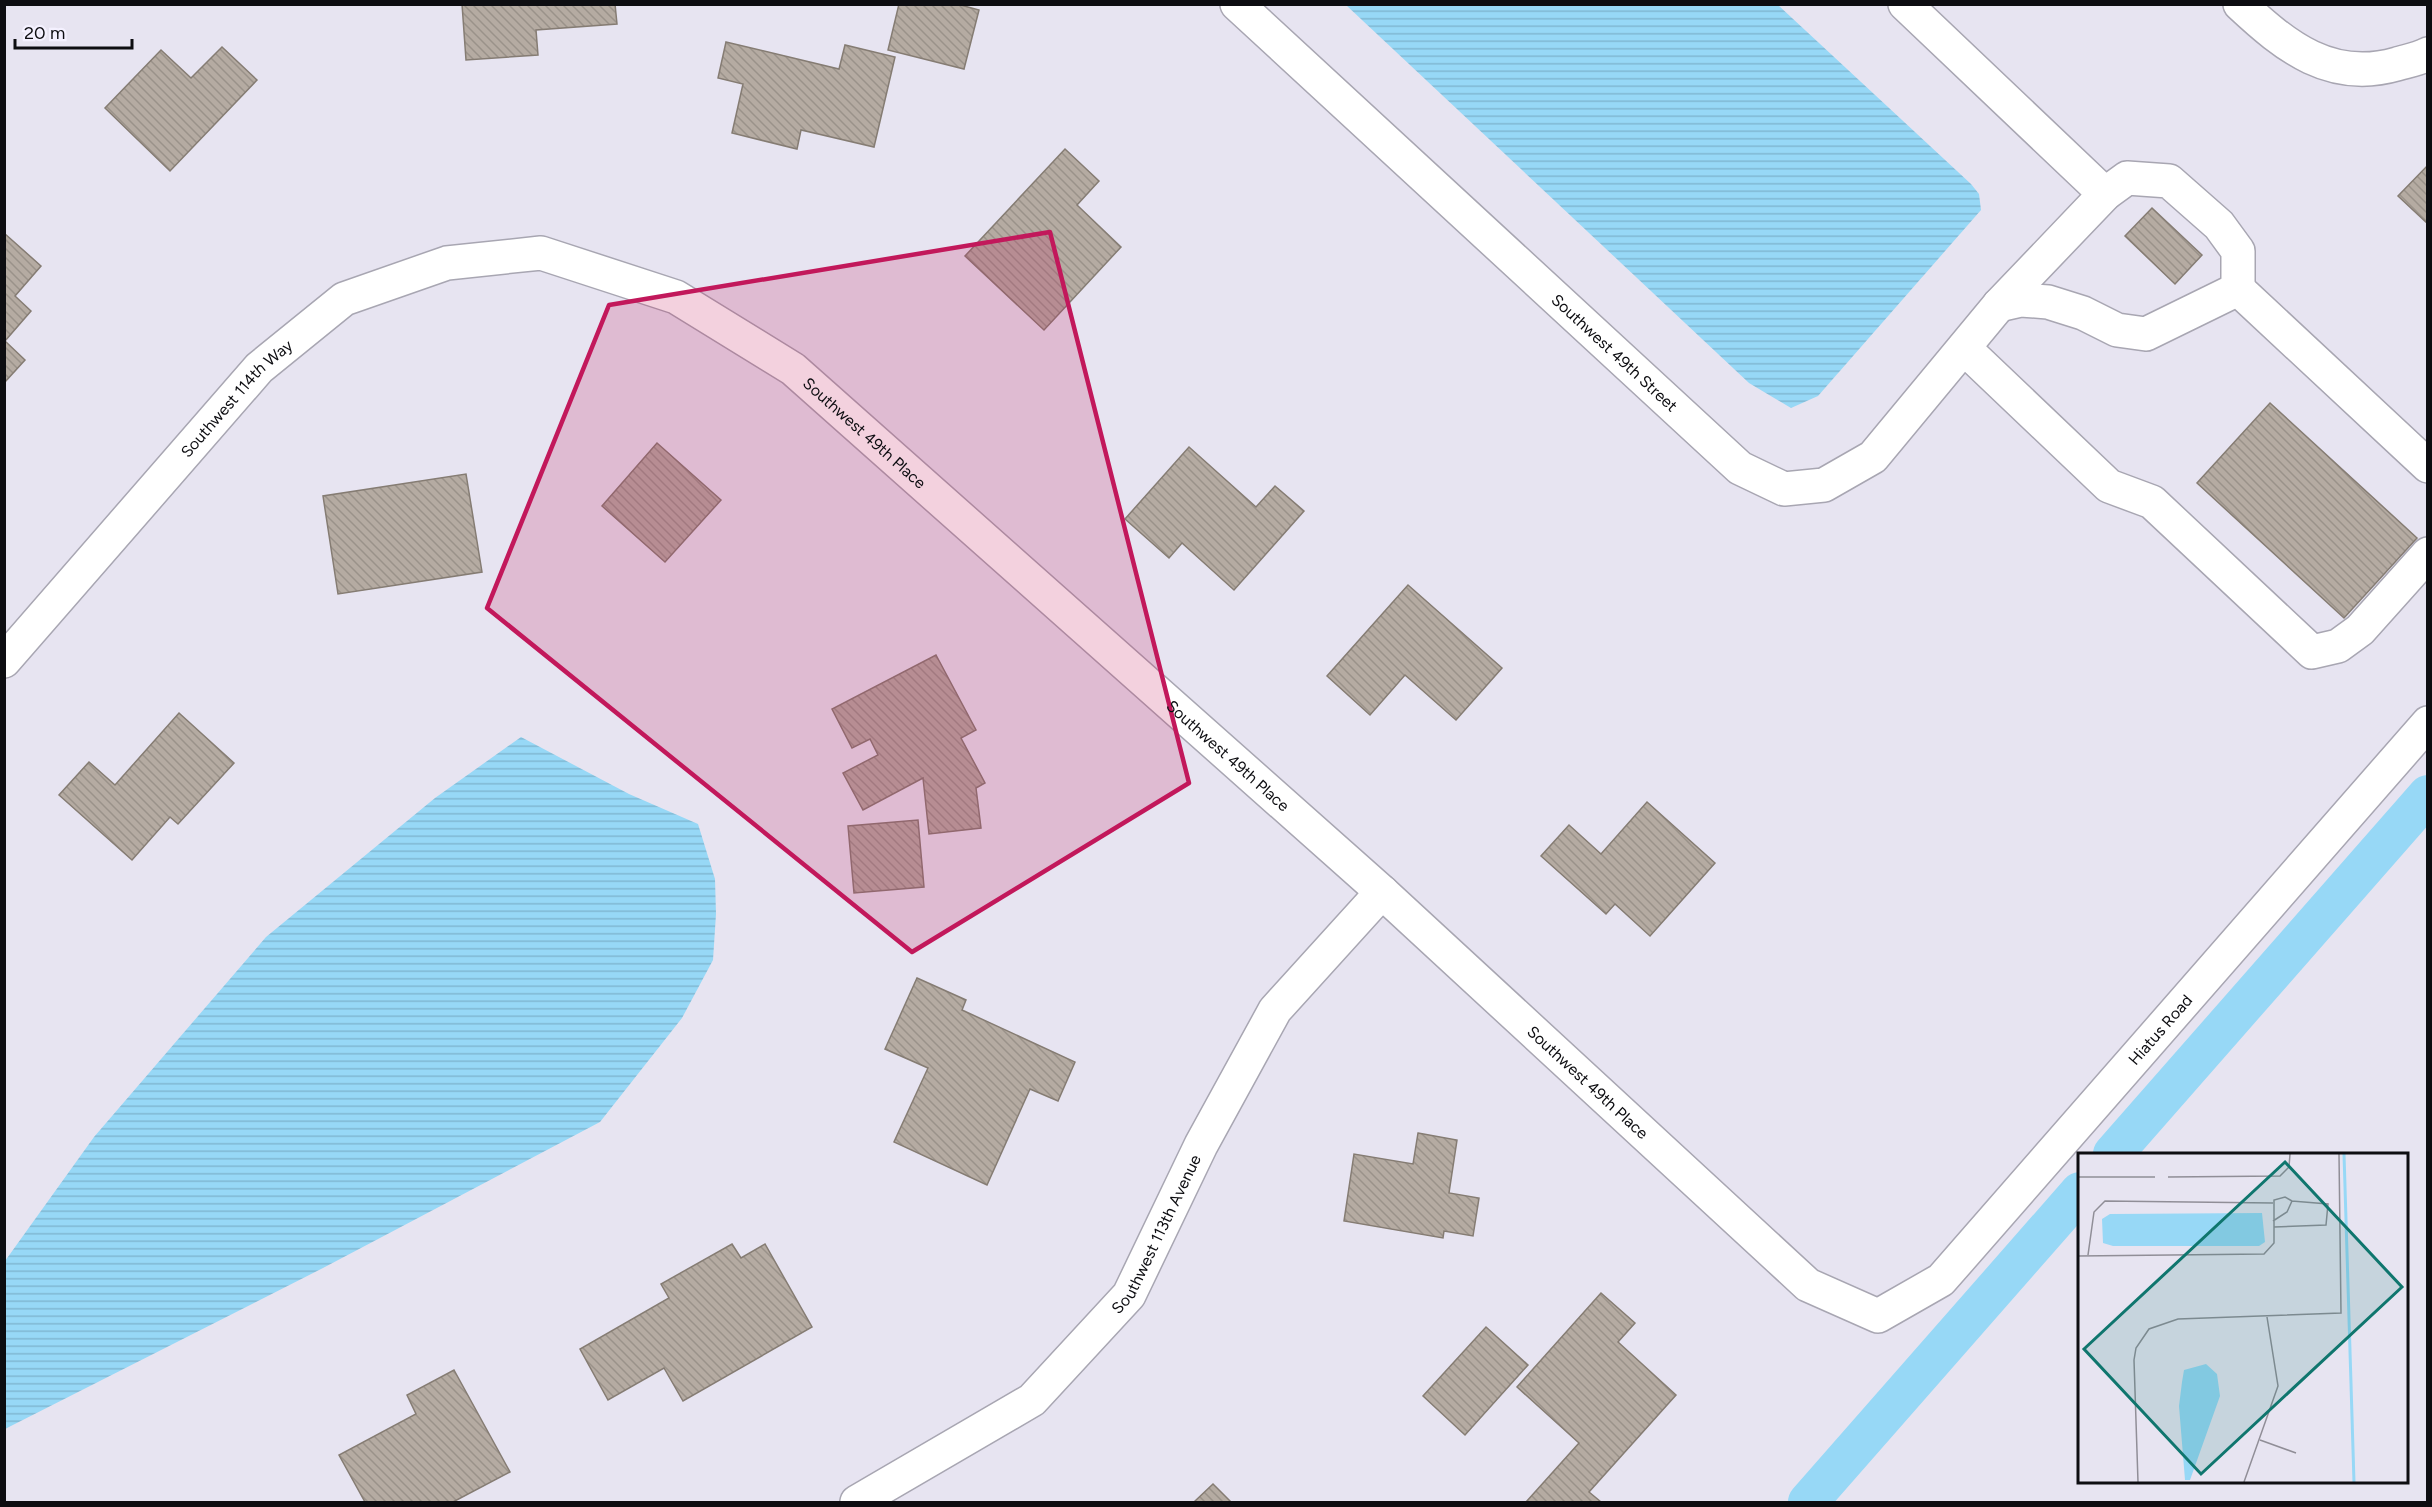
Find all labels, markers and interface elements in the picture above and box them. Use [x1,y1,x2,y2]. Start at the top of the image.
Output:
scale bar [15,12,132,50]
text: 20 m [24,22,65,44]
street label: Southwest 49th Street [1548,290,1681,416]
street label: Southwest 114th Way [177,335,297,461]
street label: Southwest 49th Place [799,374,930,493]
street label: Southwest 49th Place [1163,696,1293,816]
street label: Hiatus Road [2125,991,2196,1069]
street label: Southwest 49th Place [1523,1022,1652,1143]
street label: Southwest 113th Avenue [1108,1151,1205,1318]
inset map [2078,1153,2408,1483]

